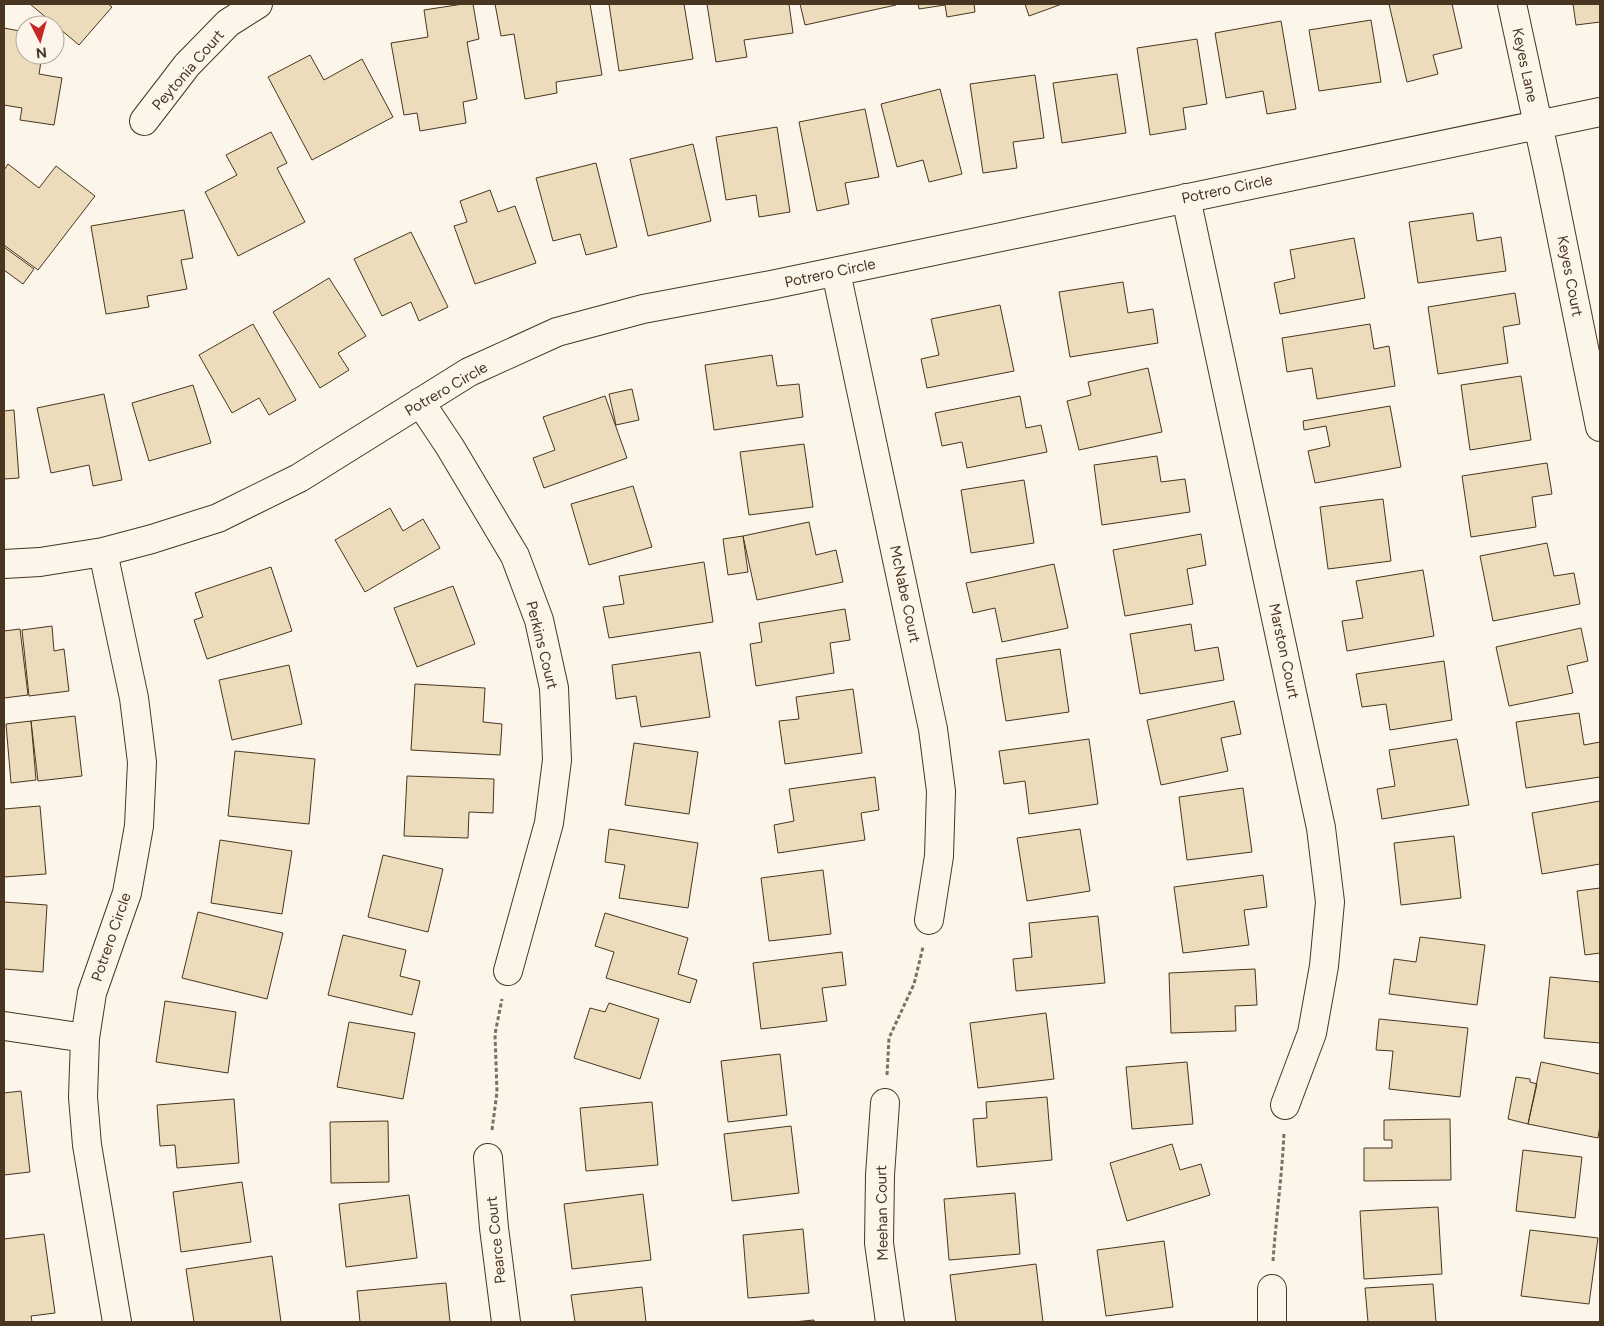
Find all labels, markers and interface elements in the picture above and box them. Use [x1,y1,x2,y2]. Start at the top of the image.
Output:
north arrow [15,15,65,65]
street label: Peytonia Court [148,26,228,114]
street label: Keyes Lane [1508,26,1542,104]
text: N [35,43,48,61]
street label: Potrero Circle [1180,171,1274,207]
street label: Keyes Court [1553,234,1587,318]
street label: Potrero Circle [783,255,877,291]
street label: Potrero Circle [401,358,491,420]
street label: McNabe Court [886,544,924,645]
street label: Perkins Court [522,599,562,691]
street label: Marston Court [1265,601,1303,701]
street label: Potrero Circle [87,890,135,984]
street label: Meehan Court [872,1165,892,1261]
street label: Pearce Court [482,1195,510,1285]

